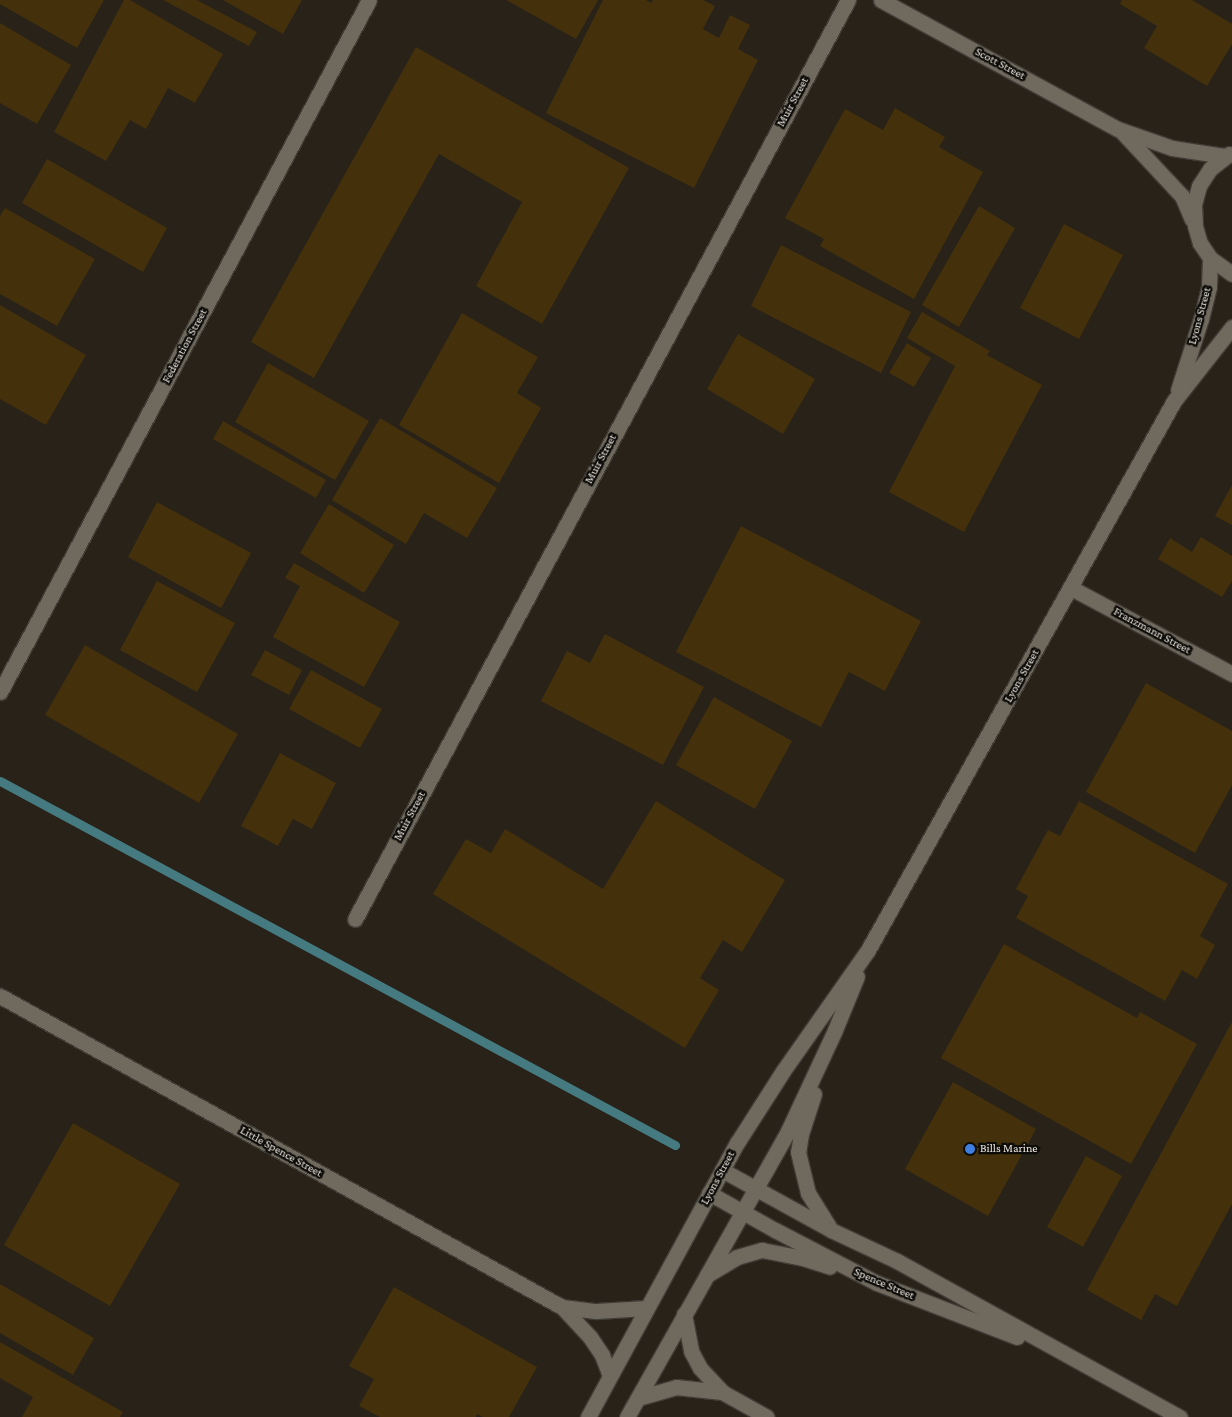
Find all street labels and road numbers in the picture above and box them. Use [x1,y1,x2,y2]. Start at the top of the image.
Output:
street label: Scott Street [972,45,1028,83]
street label: Muir Street [774,75,812,129]
street label: Lyons Street [1185,286,1215,346]
street label: Federation Street [159,306,211,386]
street label: Muir Street [582,432,620,486]
street label: Franzmann Street [1111,605,1193,657]
street label: Lyons Street [1001,647,1043,705]
street label: Muir Street [391,789,429,843]
street label: Little Spence Street [237,1123,325,1181]
street label: Lyons Street [698,1149,738,1207]
street label: Spence Street [852,1265,916,1303]

